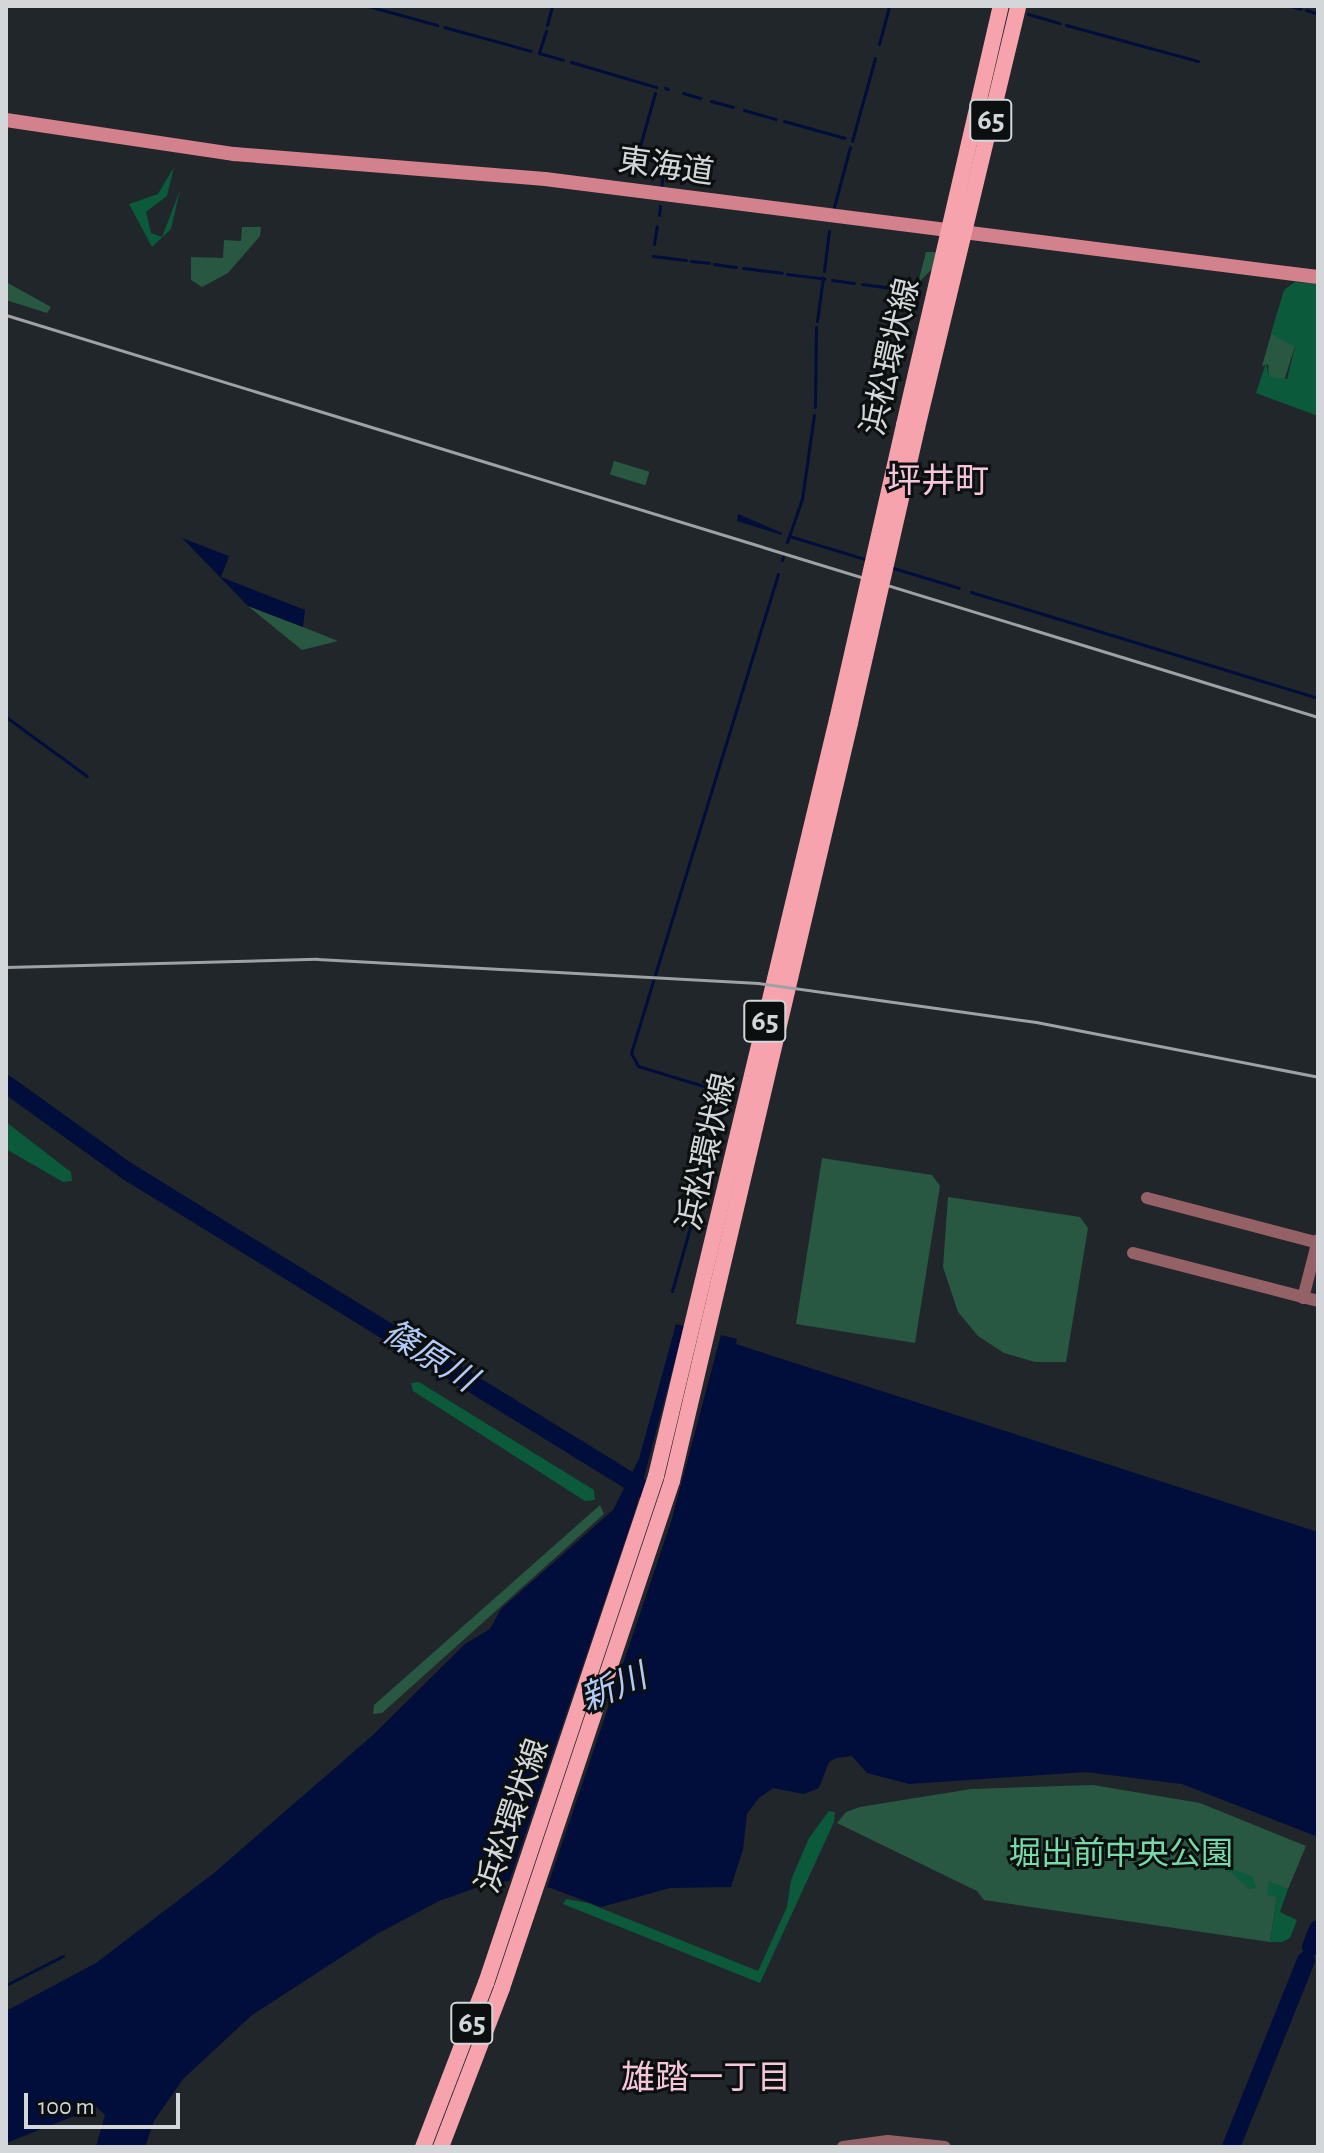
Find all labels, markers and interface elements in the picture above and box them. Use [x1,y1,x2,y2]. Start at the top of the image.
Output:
road number: 65 [969,94,1013,146]
street label: 東海道 [616,141,716,193]
street label: 浜松環状線 [854,275,928,439]
district label: 坪井町 [887,463,989,503]
road number: 65 [743,995,787,1047]
street label: 浜松環状線 [670,1070,744,1234]
water label: 篠原川 [375,1313,483,1401]
water label: 新川 [575,1657,653,1721]
street label: 浜松環状線 [469,1734,557,1898]
park label: 堀出前中央公園 [1009,1835,1233,1873]
road number: 65 [450,1997,494,2049]
district label: 雄踏一丁目 [621,2060,791,2100]
scale bar [28,2077,184,2127]
text: 100 m [38,2095,95,2119]

